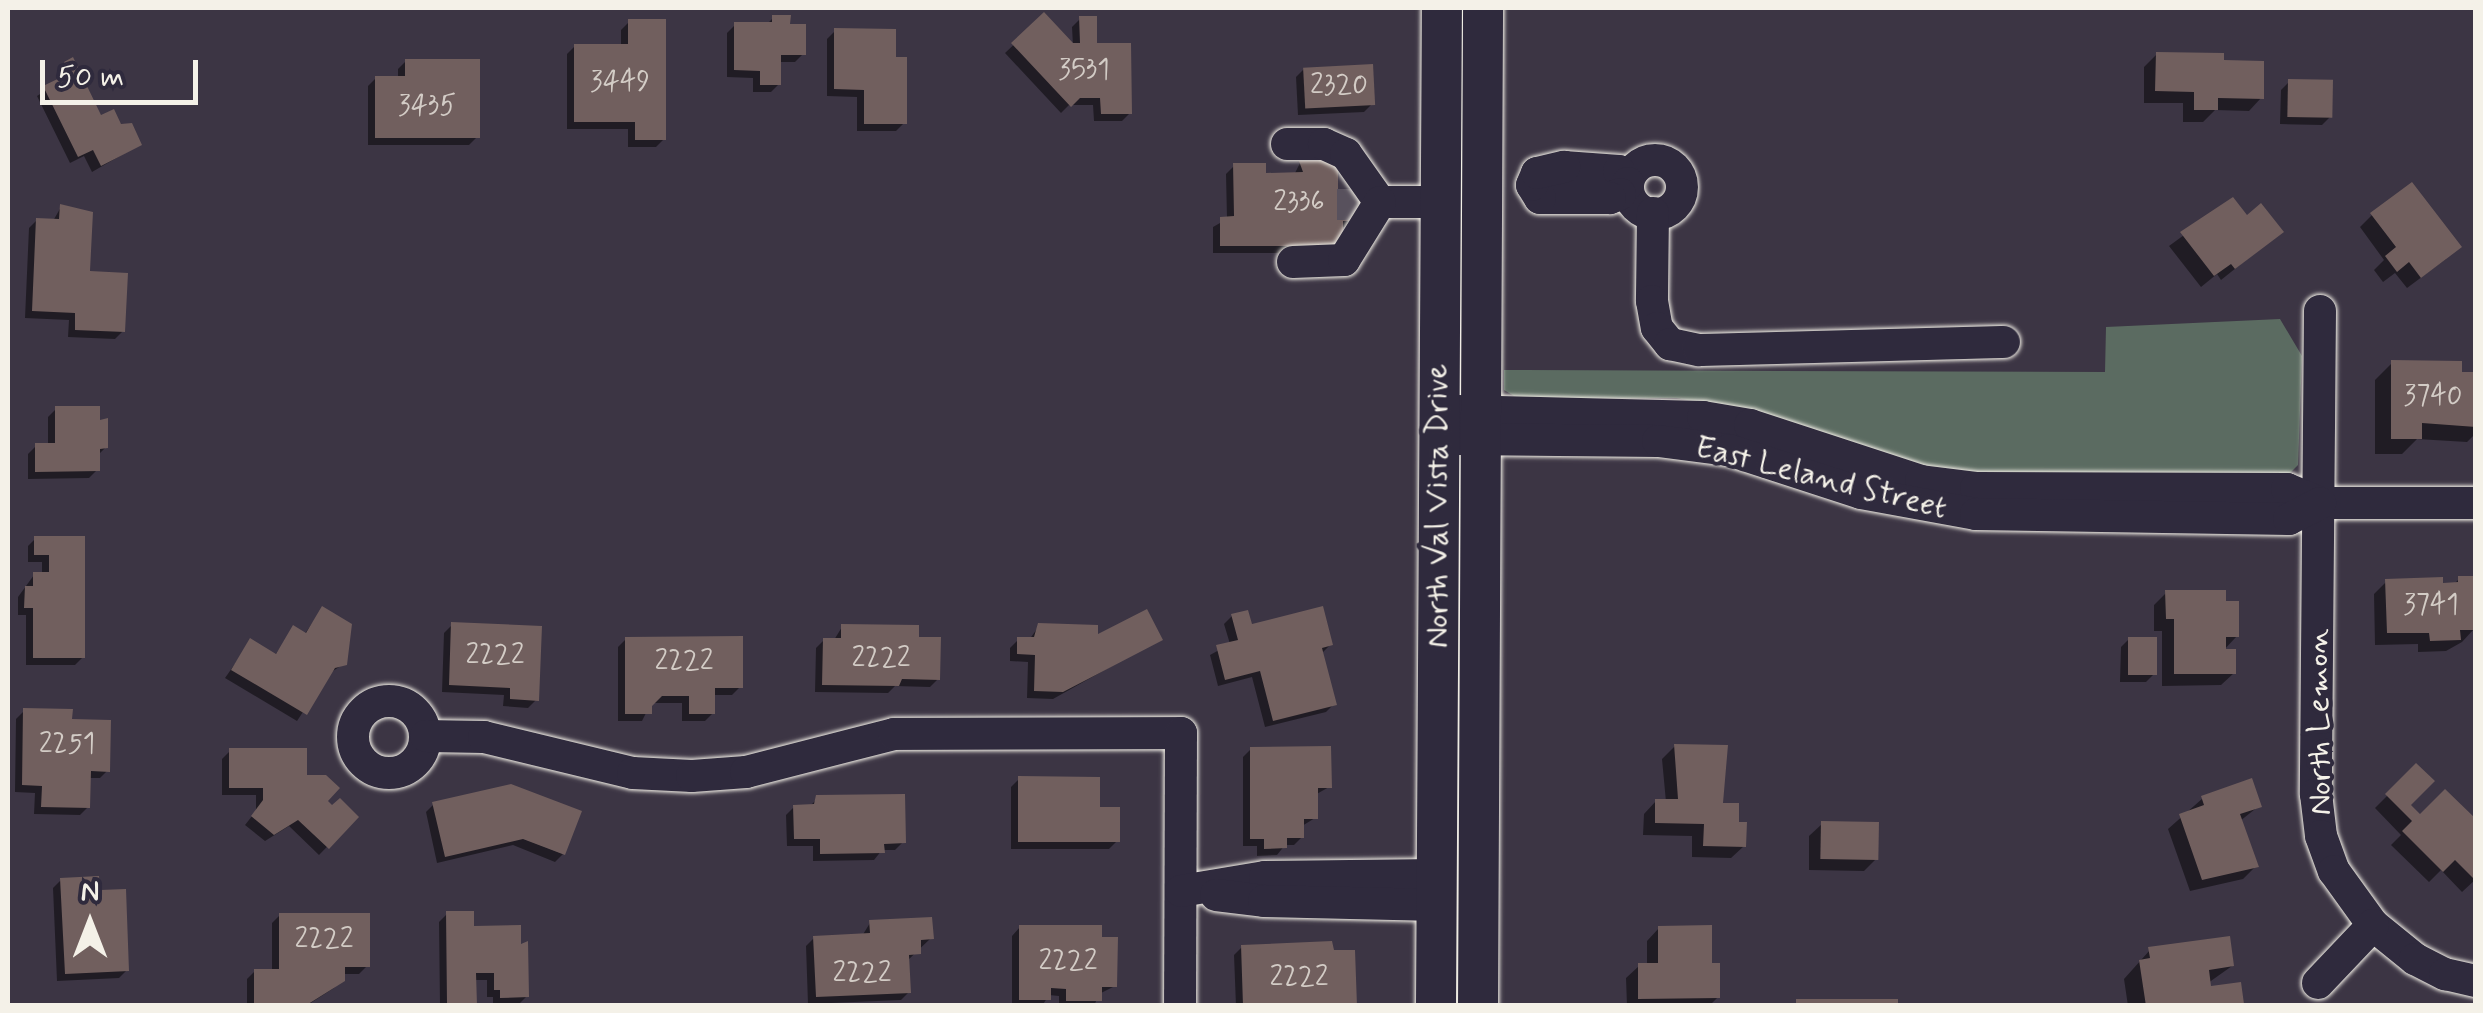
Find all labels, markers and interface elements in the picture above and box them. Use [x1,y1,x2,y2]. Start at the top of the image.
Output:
scale bar [45,40,202,102]
house number: 3531 [1058,54,1110,88]
text: 50 m [57,58,124,97]
house number: 3449 [590,66,650,100]
house number: 2320 [1310,69,1368,103]
house number: 3435 [398,90,456,124]
house number: 2336 [1273,186,1325,220]
street label: North Val Vista Drive [1419,366,1457,646]
house number: 3740 [2404,380,2462,414]
street label: East Leland Street [1688,427,1954,529]
house number: 3741 [2403,589,2459,623]
street label: North Lemon [2299,628,2341,816]
house number: 2222 [466,639,524,673]
house number: 2222 [852,642,910,676]
house number: 2222 [655,645,713,679]
house number: 2251 [39,728,95,762]
north arrow [40,873,140,973]
text: N [81,874,99,911]
house number: 2222 [295,923,353,957]
house number: 2222 [1039,945,1097,979]
house number: 2222 [833,957,891,991]
house number: 2222 [1270,961,1328,995]

